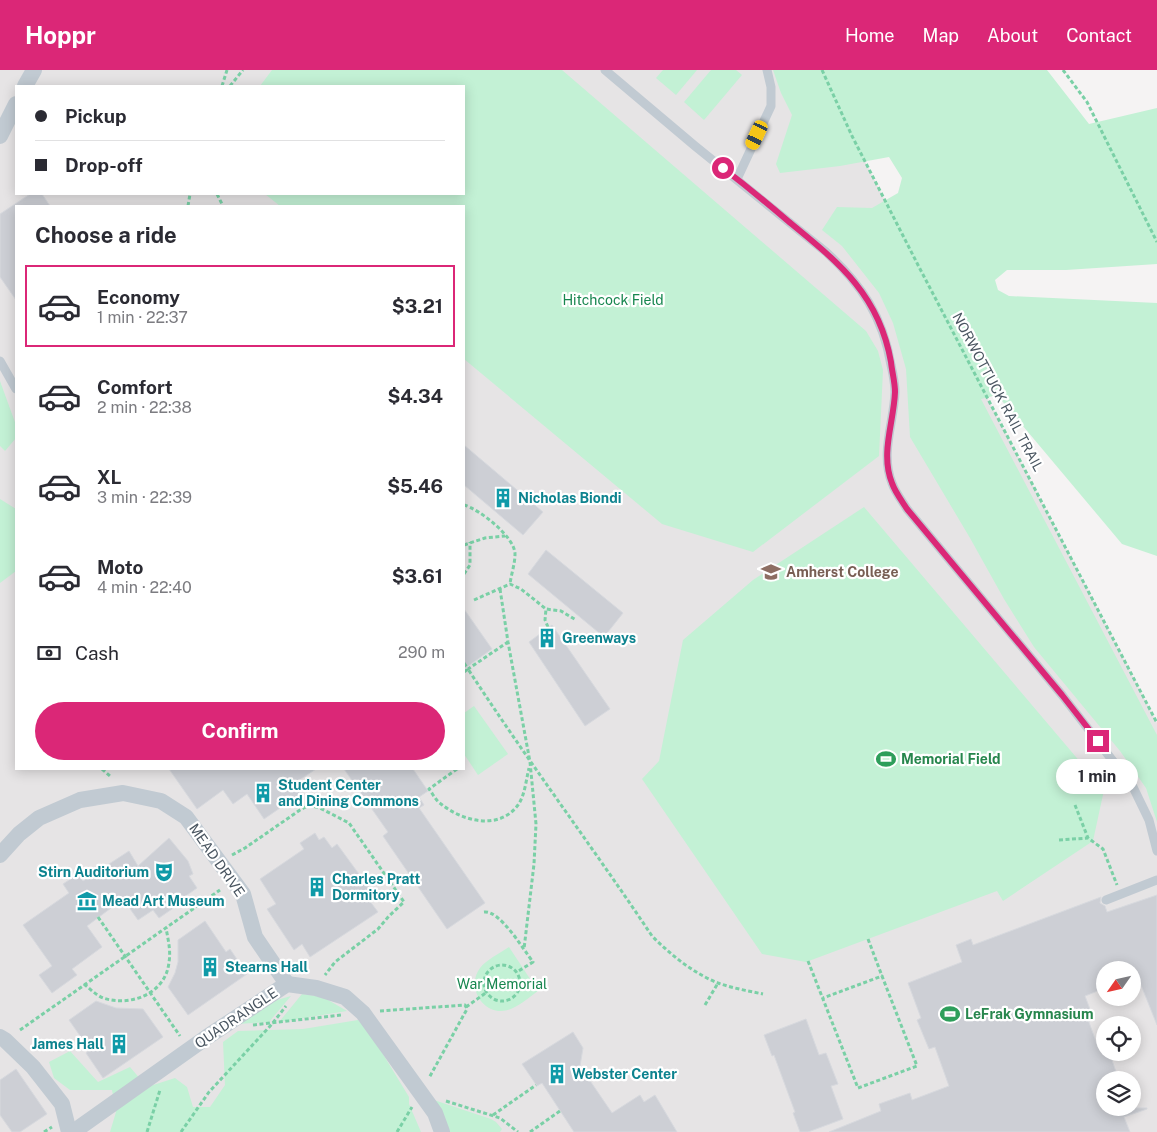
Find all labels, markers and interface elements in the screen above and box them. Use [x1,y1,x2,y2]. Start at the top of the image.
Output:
text: Hoppr [25,21,96,49]
text: Home [845,25,895,46]
text: Map [923,25,959,46]
text: About [987,25,1038,46]
text: Contact [1066,25,1132,46]
text: Pickup [65,105,127,127]
car [743,118,770,152]
text: Drop-off [65,154,142,176]
route start [712,157,734,179]
text: Choose a ride [35,222,177,248]
icon: car [37,284,82,329]
text: Economy [97,286,180,308]
park label: Hitchcock Field [562,292,664,308]
text: $3.21 [392,295,443,317]
text: 1 min · 22:37 [97,308,188,327]
street label: NORWOTTUCK RAIL TRAIL [949,310,1047,474]
icon: car [37,374,82,419]
text: Comfort [97,376,173,398]
text: $4.34 [387,385,443,407]
text: 2 min · 22:38 [97,398,192,417]
icon: car [37,464,82,509]
text: XL [97,466,122,488]
text: $5.46 [387,475,443,497]
building icon: Nicholas Biondi [492,487,514,509]
text: 3 min · 22:39 [97,488,192,507]
place label: Nicholas Biondi [518,490,621,506]
icon: car [37,554,82,599]
text: Moto [97,556,143,578]
school or university icon: Amherst College [760,561,782,583]
place label: Amherst College [786,564,899,580]
text: $3.61 [392,565,443,587]
text: 4 min · 22:40 [97,578,192,597]
building icon: Greenways [536,627,558,649]
place label: Greenways [562,630,636,646]
icon: cash [35,639,63,667]
text: Cash [75,642,119,664]
text: 290 m [398,643,445,662]
button: Confirm [35,702,445,760]
route end [1087,730,1109,752]
sports icon: Memorial Field [875,748,897,770]
place label: Memorial Field [901,751,1001,767]
callout: 1 min [1057,758,1139,794]
text: 1 min [1078,767,1116,786]
place label: Student Center and Dining Commons [278,777,419,809]
building icon: Student Center and Dining Commons [252,782,274,804]
street label: MEAD DRIVE [186,820,248,900]
theatre icon: Stirn Auditorium [153,861,175,883]
place label: Stirn Auditorium [38,864,149,880]
place label: Charles Pratt Dormitory [332,871,420,903]
building icon: Charles Pratt Dormitory [306,876,328,898]
museum icon: Mead Art Museum [76,890,98,912]
place label: Mead Art Museum [102,893,225,909]
building icon: Stearns Hall [199,956,221,978]
place label: Stearns Hall [225,959,309,975]
north arrow [1096,961,1141,1006]
map controls [1096,961,1141,1116]
park label: War Memorial [457,976,547,992]
street label: QUADRANGLE [192,984,280,1052]
sports icon: LeFrak Gymnasium [939,1003,961,1025]
place label: LeFrak Gymnasium [965,1006,1093,1022]
button: locate [1096,1016,1141,1061]
building icon: James Hall [108,1033,130,1055]
place label: James Hall [32,1036,104,1052]
building icon: Webster Center [546,1063,568,1085]
place label: Webster Center [572,1066,677,1082]
button: layers [1096,1071,1141,1116]

